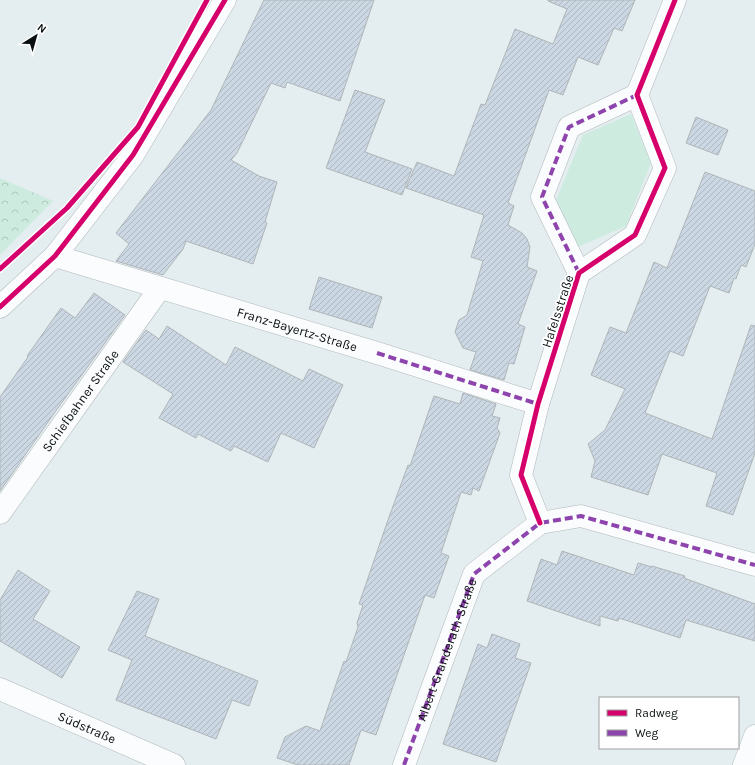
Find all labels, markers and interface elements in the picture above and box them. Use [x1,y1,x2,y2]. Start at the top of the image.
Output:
north arrow [16,16,56,56]
text: N [35,21,49,36]
street label: Hafelsstraße [539,273,576,349]
street label: Franz-Bayertz-Straße [235,304,359,355]
street label: Schiefbahner Straße [39,347,122,455]
street label: Albert-Granderath-Straße [414,576,480,723]
legend [599,697,739,749]
text: Radweg [635,706,678,720]
street label: Südstraße [56,708,118,747]
text: Weg [635,726,659,740]

